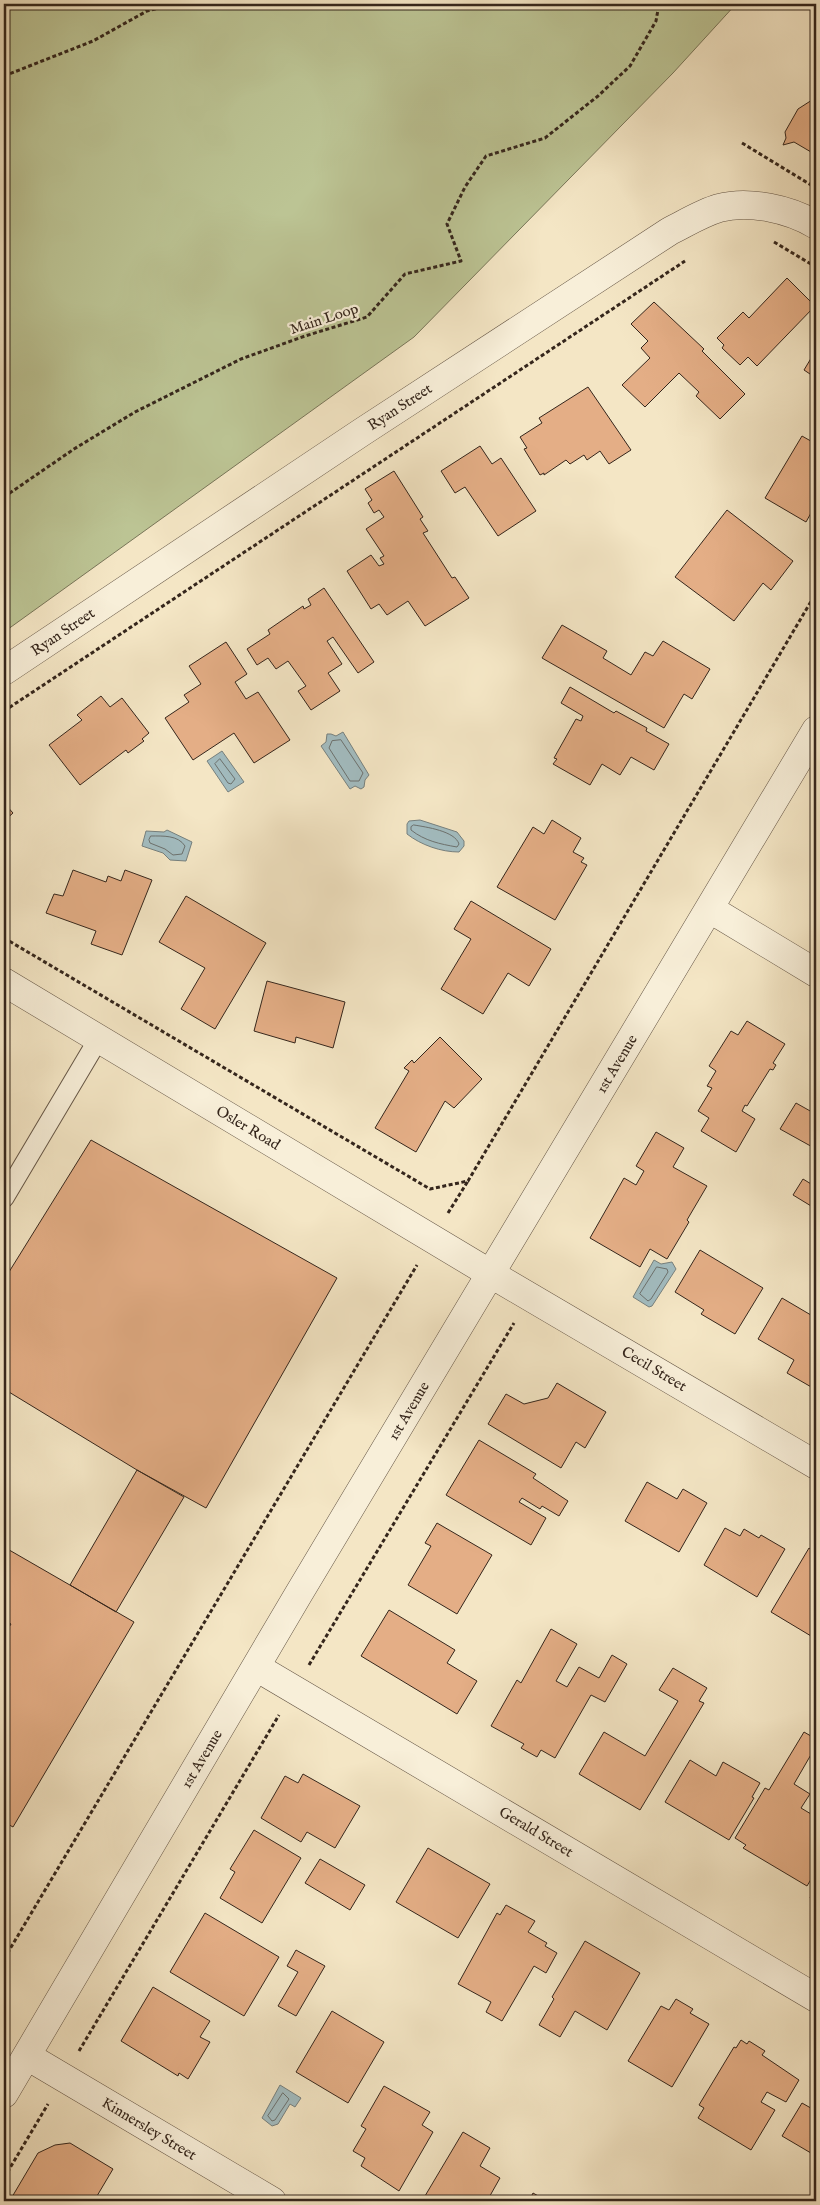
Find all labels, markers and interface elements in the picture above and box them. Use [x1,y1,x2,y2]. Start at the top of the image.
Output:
street label: Main Loop [287,299,361,339]
street label: Ryan Street [364,379,436,435]
street label: Ryan Street [27,604,99,660]
street label: 1st Avenue [592,1031,642,1097]
street label: Osler Road [213,1101,284,1155]
street label: Cecil Street [618,1342,690,1396]
street label: 1st Avenue [384,1378,434,1444]
street label: 1st Avenue [177,1726,227,1792]
street label: Gerald Street [495,1802,577,1862]
street label: Kinnersley Street [98,2093,200,2165]

